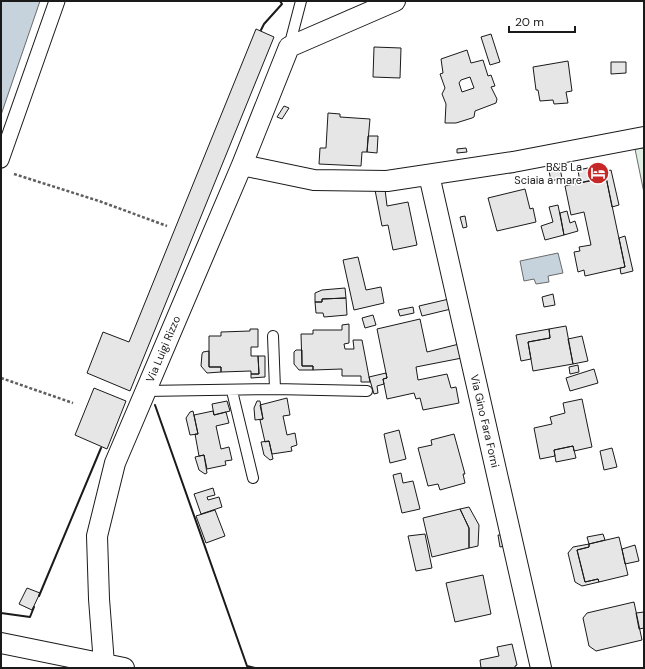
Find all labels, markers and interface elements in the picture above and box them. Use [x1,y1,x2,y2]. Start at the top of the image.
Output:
scale bar [509,8,575,34]
text: 20 m [515,14,544,30]
place label: B&B La Sciaia a mare [514,160,582,187]
hotel icon: B&B La Sciaia a mare [585,160,611,186]
street label: Via Luigi Rizzo [143,314,183,384]
street label: Via Gino Fara Forni [467,373,503,469]

